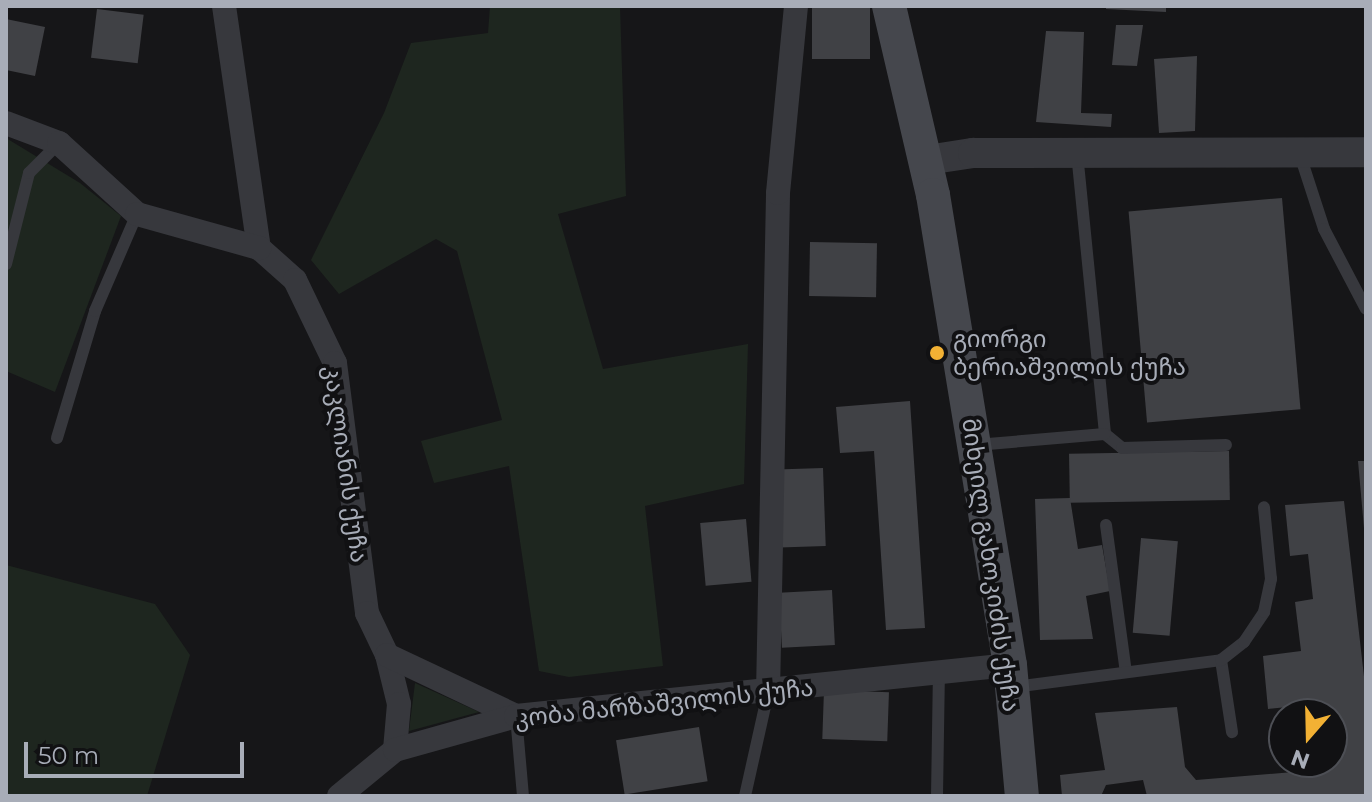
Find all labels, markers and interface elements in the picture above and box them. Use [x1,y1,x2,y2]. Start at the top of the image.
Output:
place label: გიორგი ბერიაშვილის ქუჩა [953,325,1186,381]
marker: გიორგი ბერიაშვილის ქუჩა [928,344,946,362]
street label: კაკლიანის ქუჩა [318,364,374,564]
street label: მიხეილ გახოკიძის ქუჩა [956,416,1026,714]
street label: კობა მარზაშვილის ქუჩა [513,673,815,733]
north arrow [1268,698,1348,778]
scale bar [28,726,248,776]
text: 50 m [38,741,99,770]
text: N [1287,743,1313,775]

